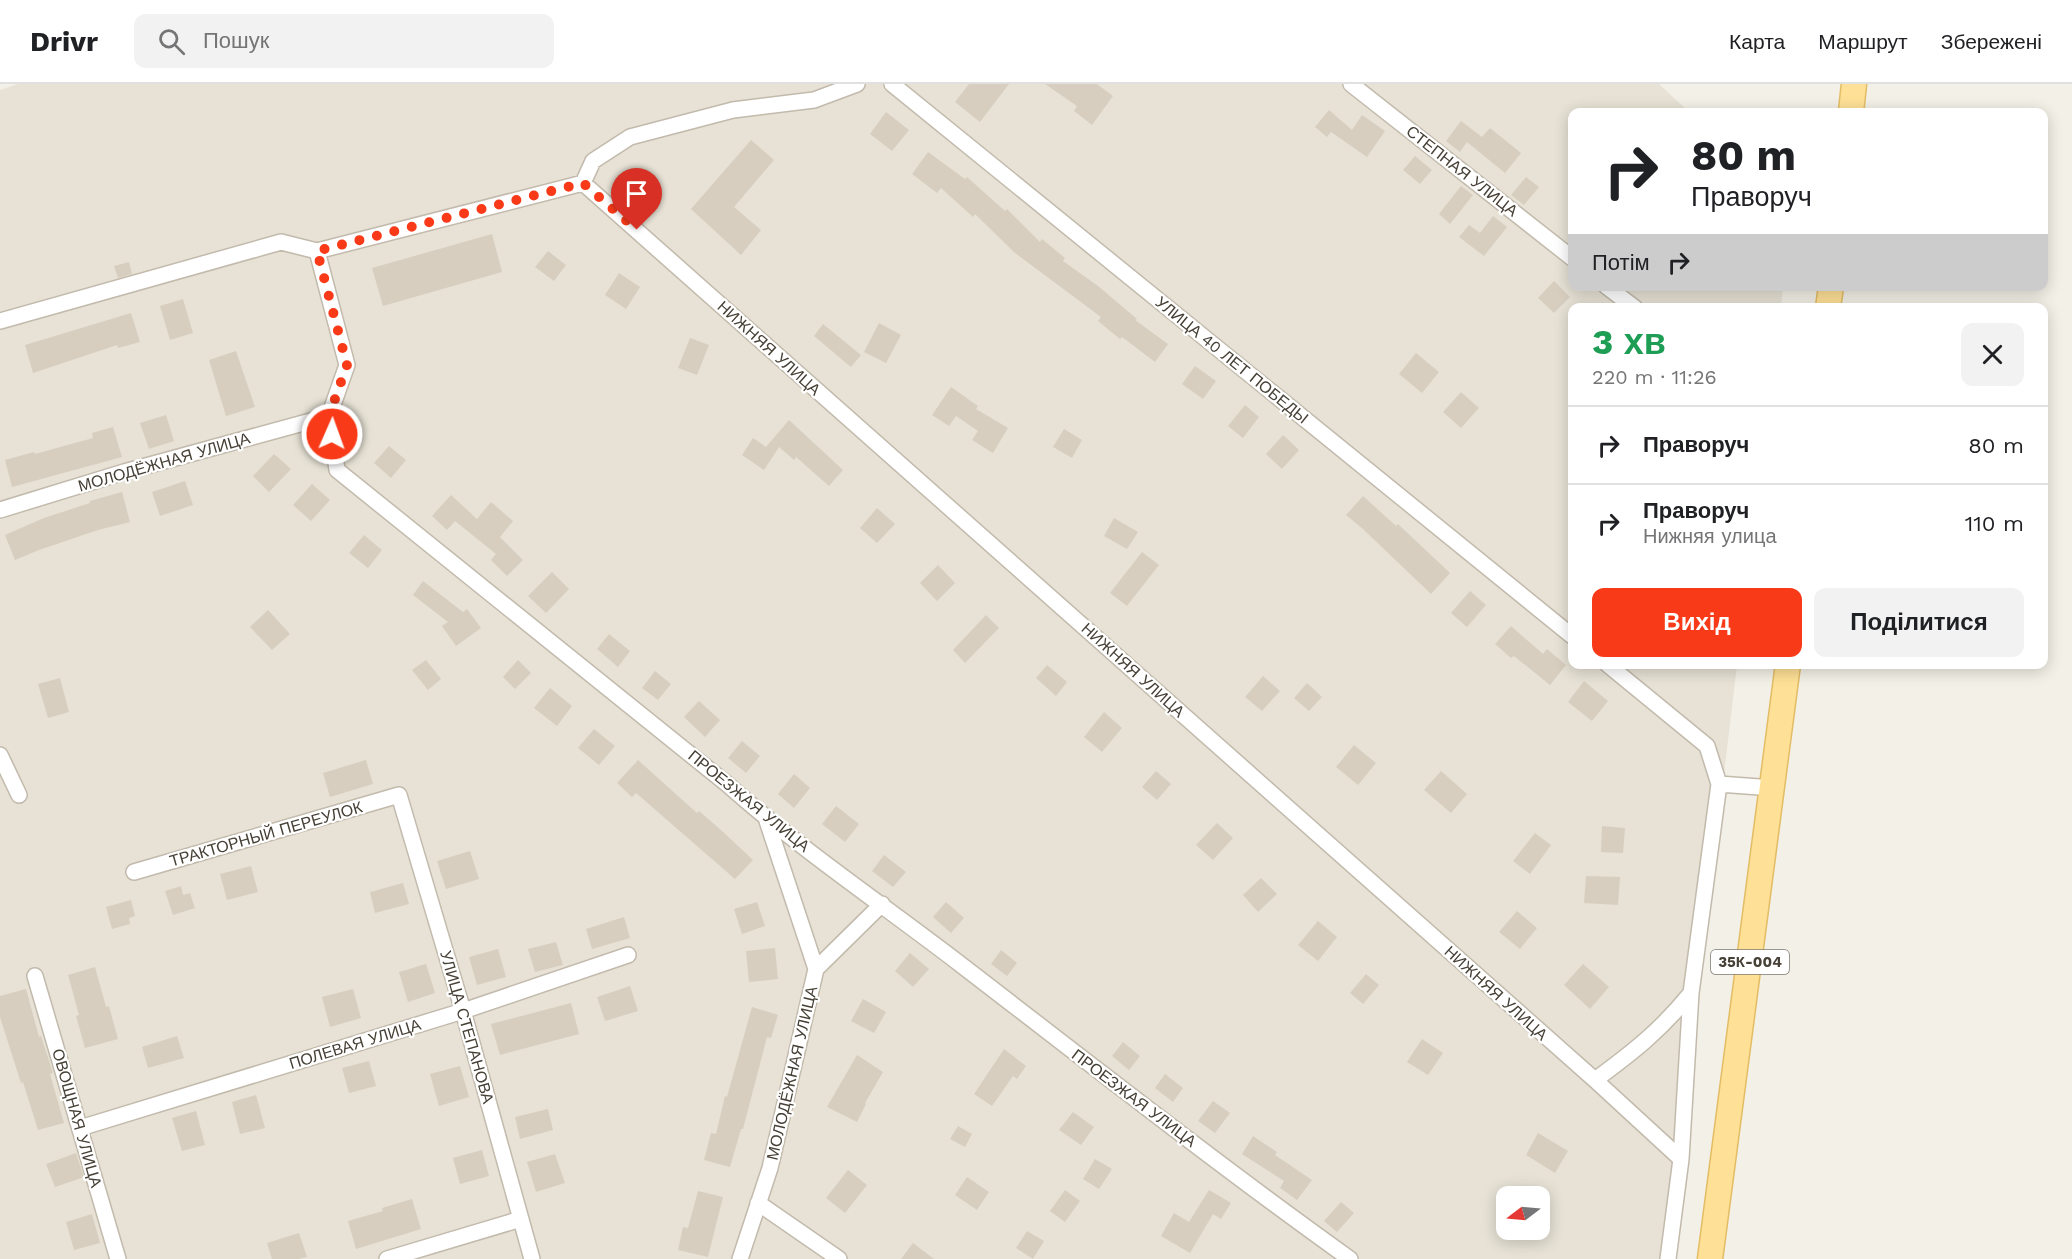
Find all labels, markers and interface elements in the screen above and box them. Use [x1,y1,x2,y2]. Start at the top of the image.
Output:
search box [134,14,554,68]
text: Drivr [30,25,98,58]
icon: search [155,25,188,58]
text: Пошук [203,28,269,53]
text: Карта [1729,29,1785,54]
text: Маршрут [1818,29,1908,54]
text: Збережені [1941,29,2042,54]
street label: СТЕПНАЯ УЛИЦА [1402,122,1522,221]
text: 80 m [1691,131,1796,180]
icon: right [1592,132,1670,210]
pin [611,168,662,230]
icon: arrive [620,177,653,210]
text: Праворуч [1691,181,1812,213]
icon: right [1662,246,1695,279]
text: Потім [1592,250,1650,275]
street label: УЛИЦА 40 ЛЕТ ПОБЕДЫ [1152,292,1312,428]
street label: НИЖНЯЯ УЛИЦА [714,297,825,399]
text: 3 хв [1592,321,1666,363]
button: close [1961,323,2024,386]
text: 220 m · 11:26 [1592,365,1717,389]
position arrow [300,402,364,466]
street label: МОЛОДЁЖНАЯ УЛИЦА [76,428,252,496]
icon: right [1592,429,1625,462]
text: Праворуч [1643,432,1749,457]
text: 80 m [1968,433,2024,458]
text: Праворуч [1643,498,1749,523]
icon: right [1592,507,1625,540]
text: 110 m [1965,511,2024,536]
text: Нижняя улица [1643,524,1777,548]
button: Вихід [1592,588,1802,657]
button: Поділитися [1814,588,2024,657]
street label: НИЖНЯЯ УЛИЦА [1078,619,1189,721]
street label: ПРОЕЗЖАЯ УЛИЦА [684,746,814,856]
street label: ТРАКТОРНЫЙ ПЕРЕУЛОК [167,797,365,871]
street label: НИЖНЯЯ УЛИЦА [1441,942,1552,1044]
street label: УЛИЦА СТЕПАНОВА [436,948,498,1106]
road number: 35К-004 [1711,950,1789,974]
street label: МОЛОДЁЖНАЯ УЛИЦА [763,984,821,1162]
street label: ПОЛЕВАЯ УЛИЦА [287,1015,424,1073]
street label: ПРОЕЗЖАЯ УЛИЦА [1068,1045,1200,1151]
street label: ОВОЩНАЯ УЛИЦА [48,1046,106,1190]
north arrow [1496,1186,1550,1240]
map controls [1496,1186,1550,1240]

